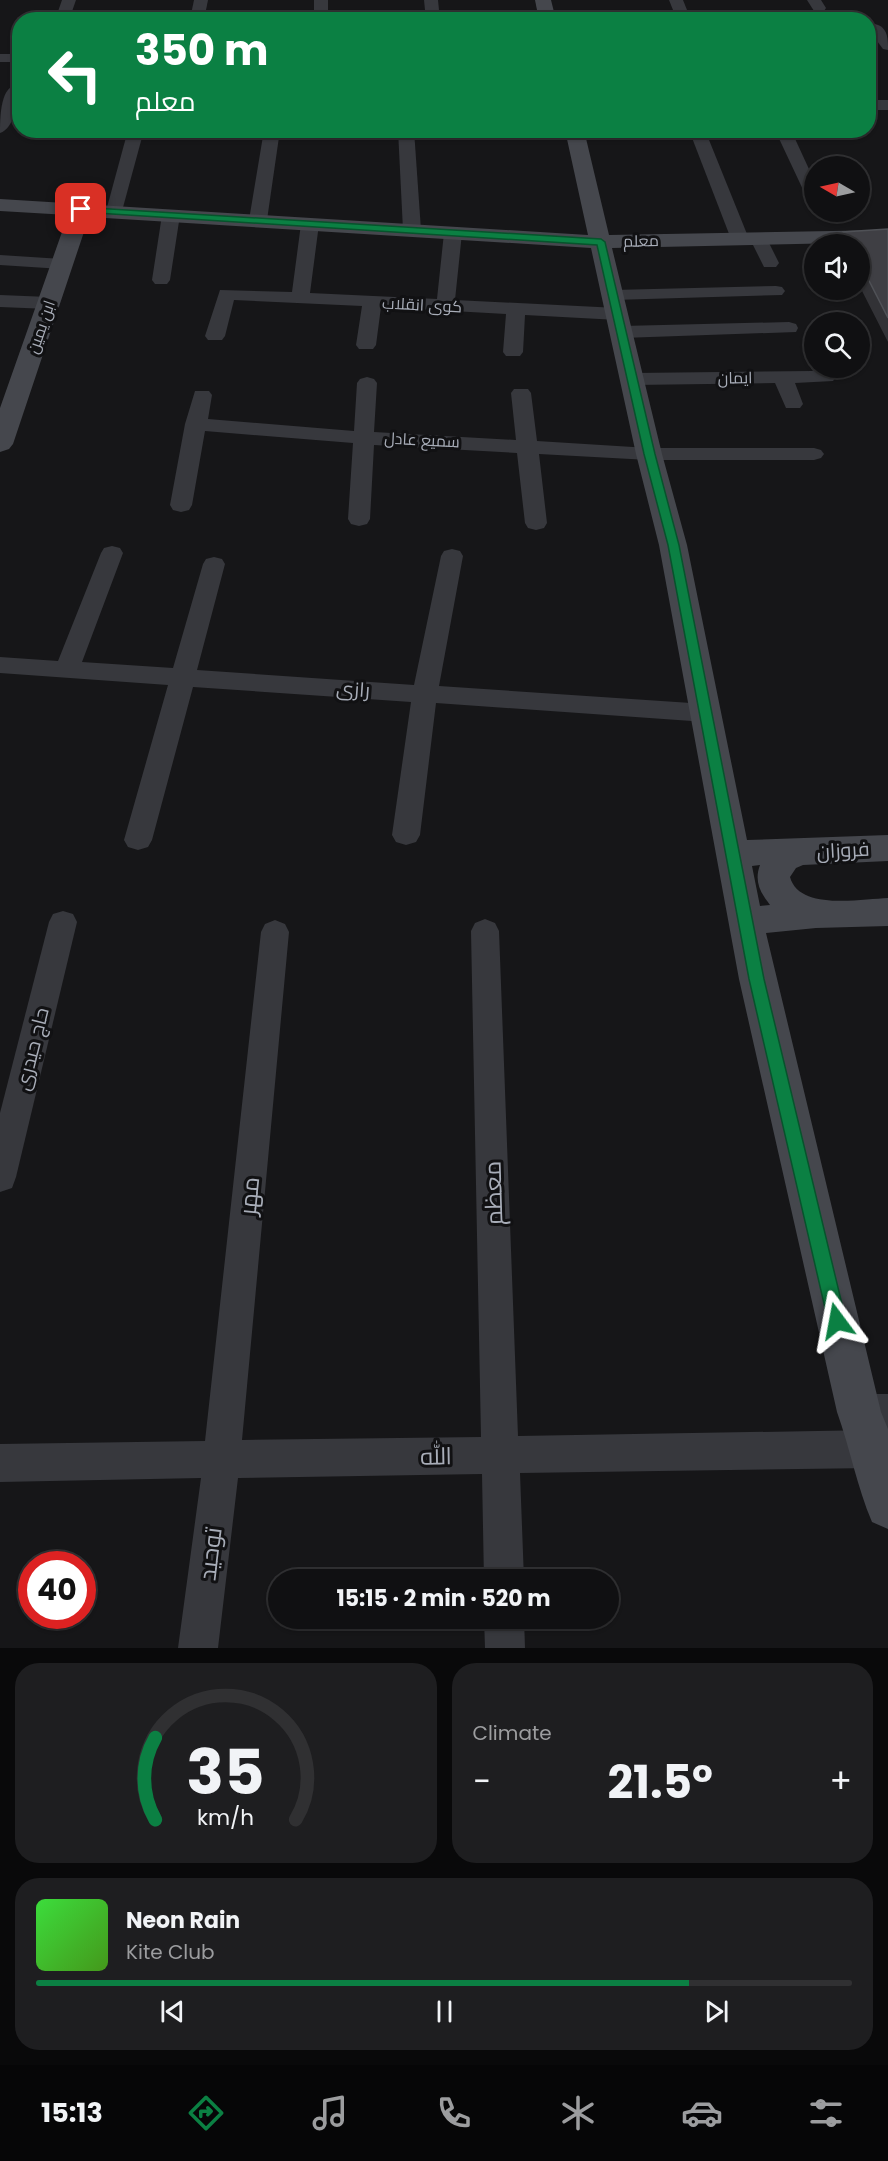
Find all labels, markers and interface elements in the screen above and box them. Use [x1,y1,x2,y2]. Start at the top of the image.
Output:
text: 350 m [135,21,268,80]
icon: left [36,36,114,114]
text: معلم [135,83,196,120]
north arrow [804,156,870,222]
map controls [804,156,870,378]
pin [55,183,106,234]
icon: arrive [64,192,97,225]
street label: معلم [623,229,659,253]
button: sound [804,234,870,300]
street label: کوی انقلاب [381,291,463,319]
street label: ابن یمین [21,297,61,357]
button: search [804,312,870,378]
street label: ایمان [717,366,753,390]
street label: سمیع عادل [384,427,460,453]
street label: رازی [335,674,371,704]
street label: فروزان [816,835,870,865]
street label: حاج حیدری [8,1004,56,1094]
street label: معظم [475,1160,511,1226]
street label: مهر [230,1175,267,1219]
position arrow [805,1289,869,1353]
street label: الله [420,1439,452,1473]
street label: توحید [190,1525,230,1583]
speed limit sign: 40 [18,1551,96,1629]
text: 15:15 · 2 min · 520 m [336,1583,551,1614]
text: Climate [473,1719,552,1747]
text: 35 [187,1728,265,1816]
text: 21.5° [607,1751,713,1814]
text: − [473,1758,491,1805]
text: + [829,1758,852,1805]
text: km/h [197,1802,254,1833]
text: Neon Rain [126,1905,240,1936]
text: Kite Club [126,1938,215,1966]
icon: previous [156,1995,189,2028]
icon: pause [428,1995,461,2028]
icon: next [700,1995,733,2028]
icon: directions [185,2092,227,2134]
icon: music [309,2092,351,2134]
icon: phone [433,2092,475,2134]
icon: climate [557,2092,599,2134]
icon: car [681,2092,723,2134]
icon: filters [805,2092,847,2134]
text: 15:13 [41,2094,103,2131]

